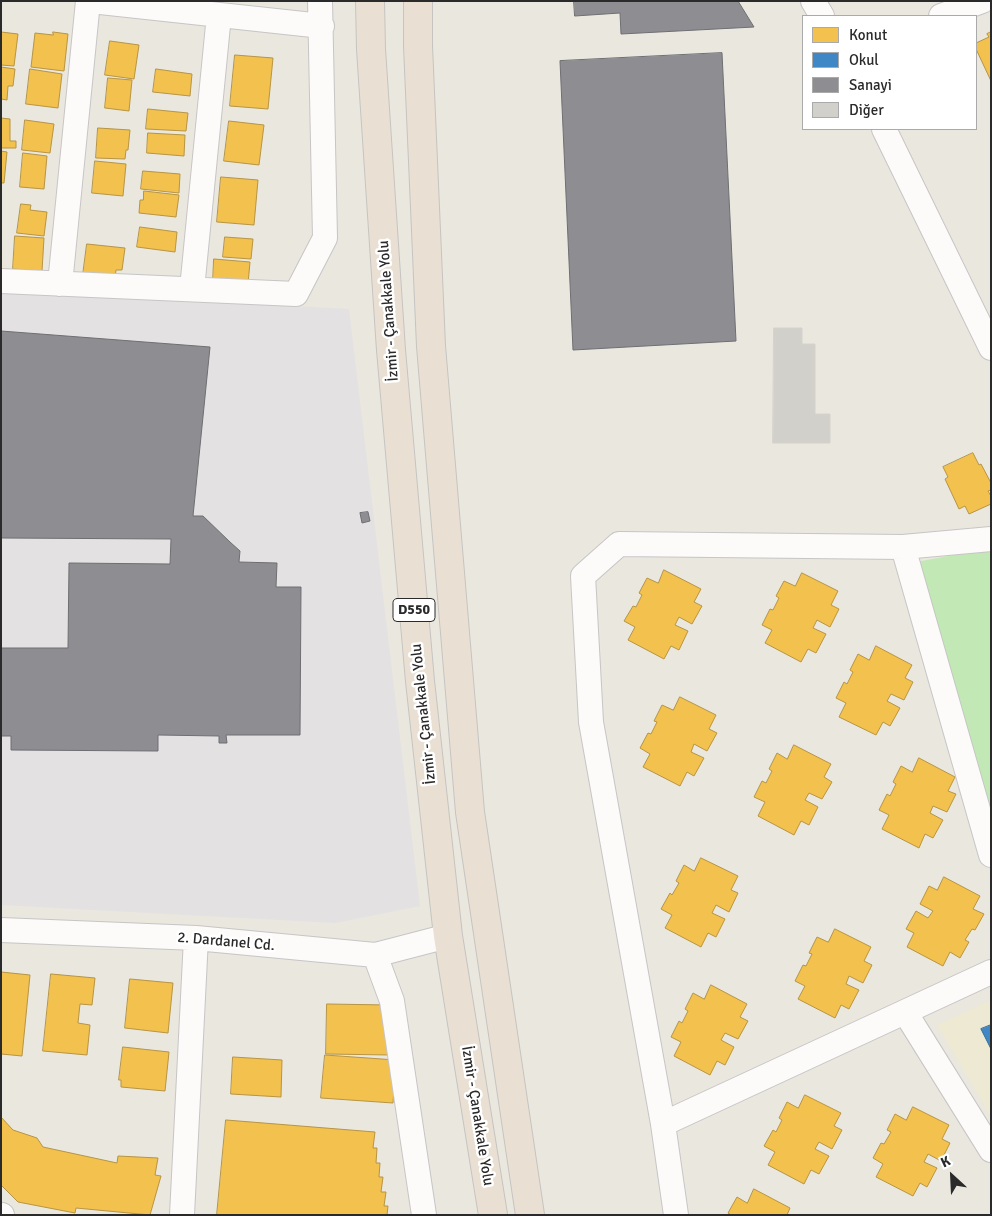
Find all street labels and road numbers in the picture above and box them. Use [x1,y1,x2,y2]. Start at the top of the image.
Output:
street label: İzmir - Çanakkale Yolu [375,240,403,382]
road number: D550 [393,598,435,622]
street label: İzmir - Çanakkale Yolu [408,643,440,785]
street label: 2. Dardanel Cd. [177,929,275,955]
street label: İzmir - Çanakkale Yolu [457,1045,497,1187]

